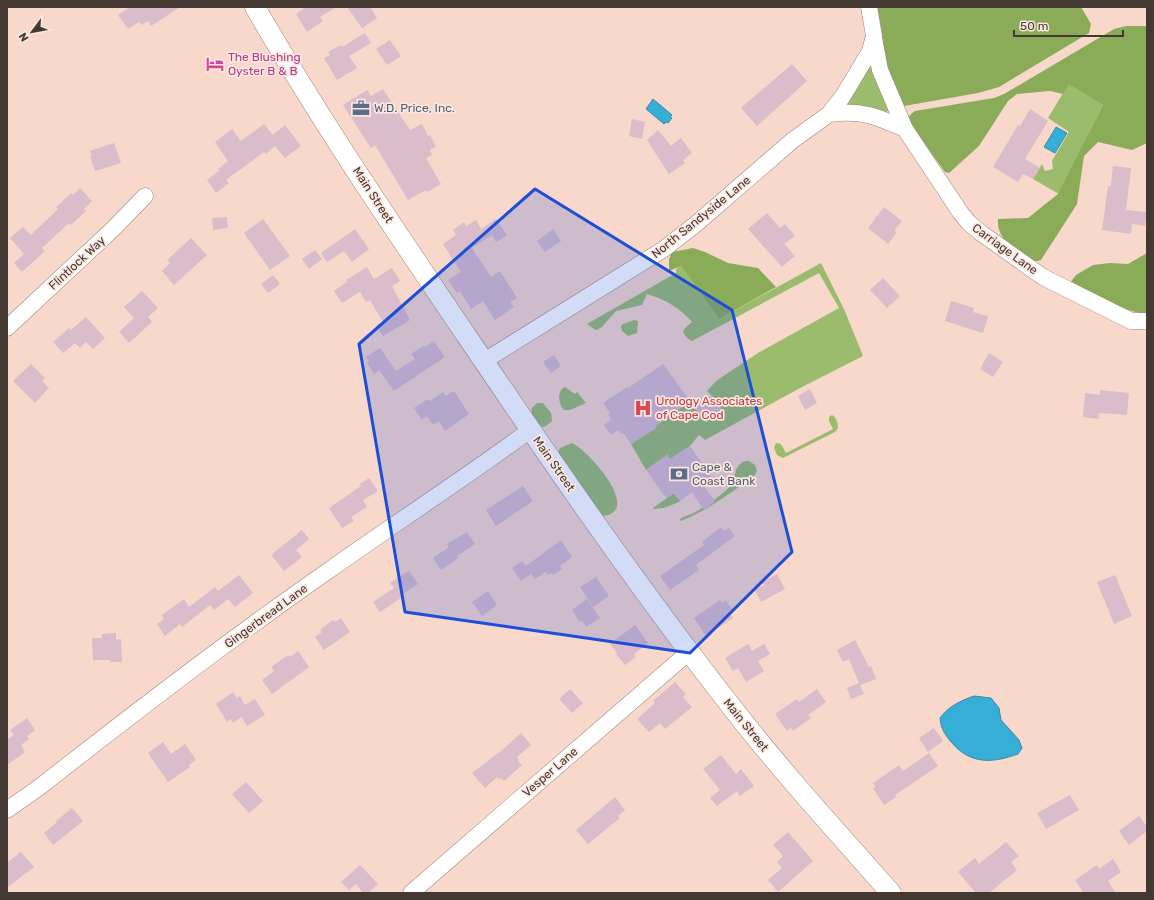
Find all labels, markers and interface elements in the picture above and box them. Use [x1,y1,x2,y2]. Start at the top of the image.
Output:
north arrow [12,12,52,52]
scale bar [1014,12,1123,38]
text: 50 m [1020,19,1048,33]
text: N [16,30,32,44]
place label: The Blushing Oyster B & B [228,50,301,78]
hotel icon: The Blushing Oyster B & B [205,54,225,74]
office icon: W.D. Price, Inc. [351,98,371,118]
place label: W.D. Price, Inc. [374,101,455,115]
street label: Main Street [350,164,396,226]
street label: North Sandyside Lane [649,173,753,261]
street label: Carriage Lane [970,221,1041,278]
street label: Flintlock Way [46,233,109,293]
place label: Urology Associates of Cape Cod [656,394,762,422]
hospital icon: Urology Associates of Cape Cod [633,398,653,418]
street label: Main Street [530,434,578,494]
place label: Cape & Coast Bank [692,460,756,488]
bank icon: Cape & Coast Bank [669,464,689,484]
street label: Gingerbread Lane [222,581,310,651]
street label: Main Street [720,696,772,754]
street label: Vesper Lane [520,744,581,800]

